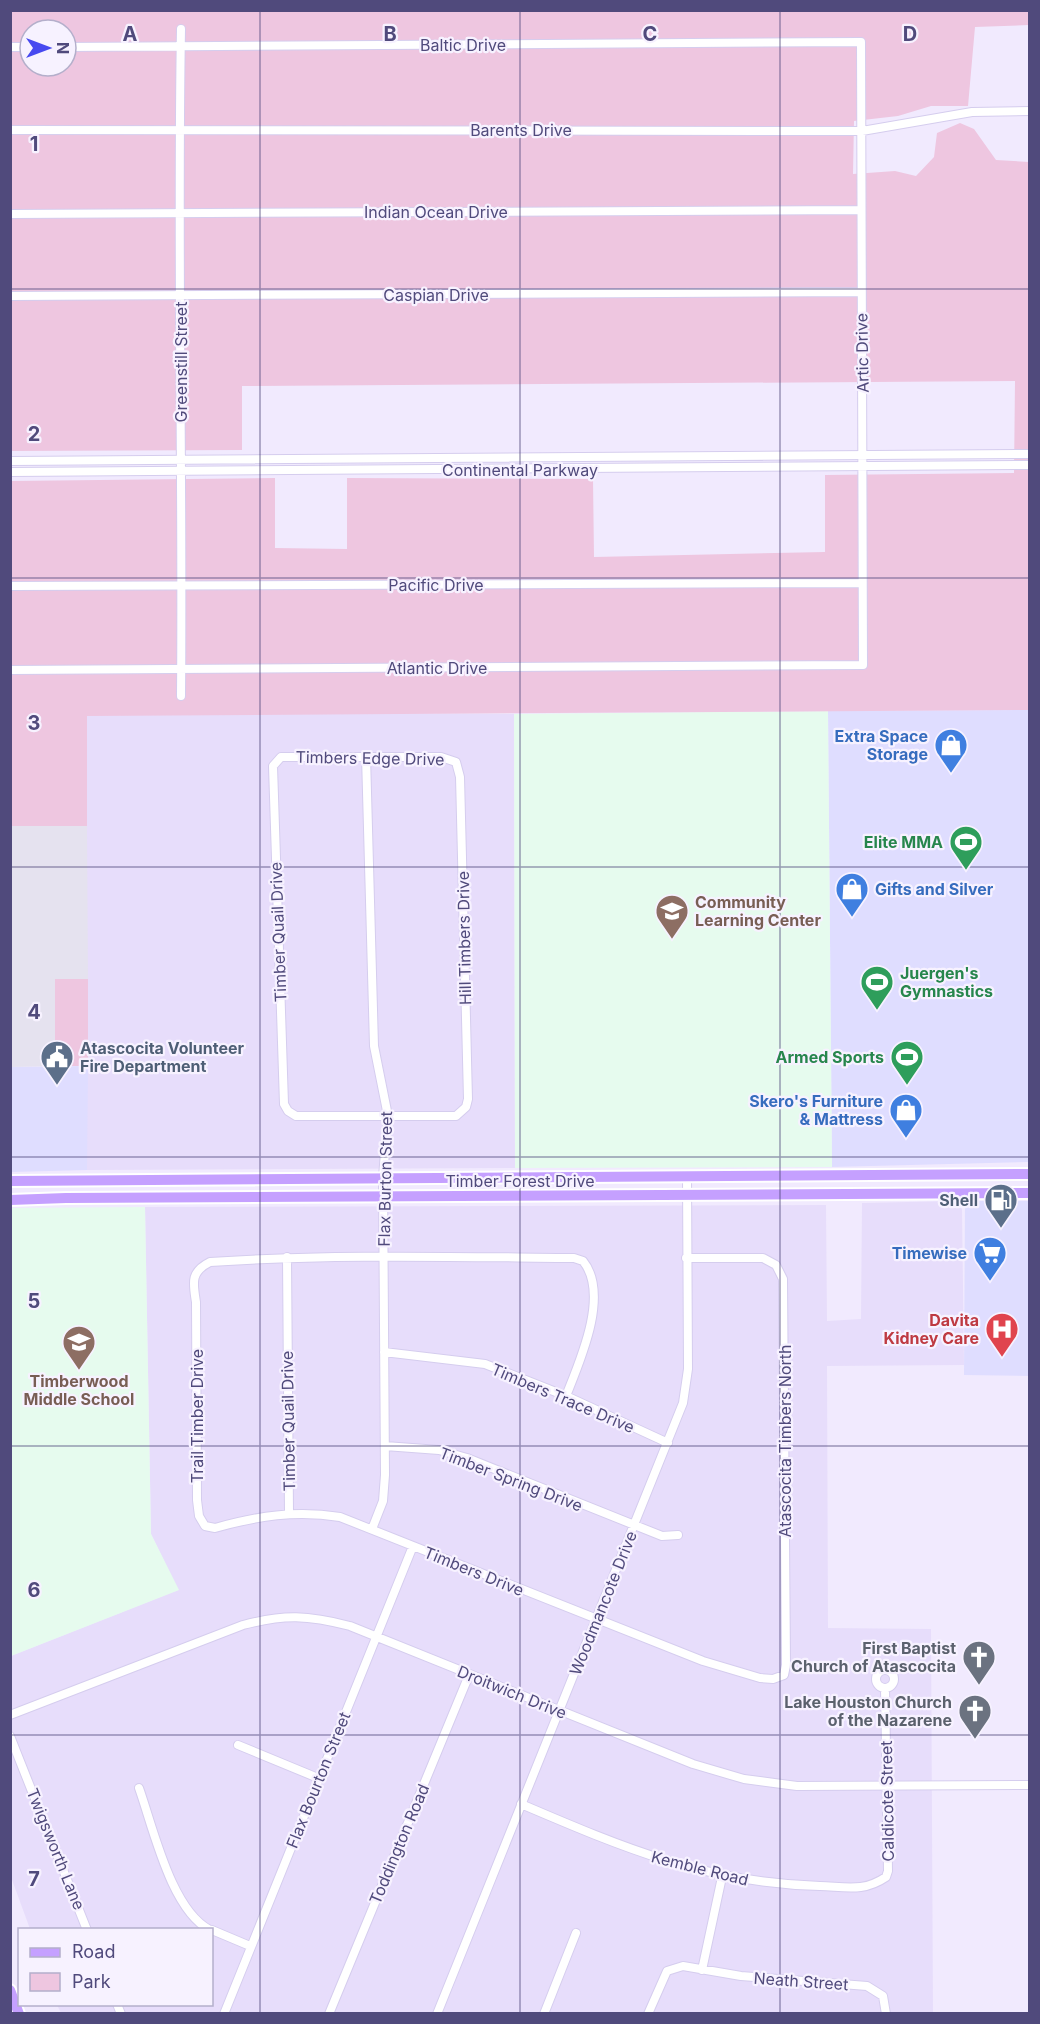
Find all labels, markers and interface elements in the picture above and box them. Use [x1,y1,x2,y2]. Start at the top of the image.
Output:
north arrow [18,18,78,78]
text: A [123,22,138,46]
text: B [383,22,397,46]
text: C [643,22,657,46]
text: D [903,22,917,46]
street label: Baltic Drive [420,35,506,55]
text: N [53,42,73,54]
street label: Barents Drive [470,120,572,140]
text: 1 [30,132,38,156]
street label: Indian Ocean Drive [364,202,508,222]
street label: Caspian Drive [383,285,489,305]
street label: Greenstill Street [171,302,191,422]
street label: Artic Drive [851,313,873,393]
text: 2 [28,422,40,446]
street label: Continental Parkway [442,460,598,480]
street label: Pacific Drive [388,575,484,595]
street label: Atlantic Drive [387,658,487,678]
text: 3 [28,711,40,735]
place label: Extra Space Storage [835,726,928,764]
shop icon: Extra Space Storage [933,727,969,774]
street label: Timbers Edge Drive [295,747,445,769]
sports icon: Elite MMA [948,824,984,871]
place label: Elite MMA [864,832,943,852]
street label: Timber Quail Drive [266,861,290,1003]
street label: Hill Timbers Drive [453,871,475,1005]
shop icon: Gifts and Silver [834,871,870,918]
place label: Gifts and Silver [875,879,994,899]
place label: Community Learning Center [695,892,821,930]
school or university icon: Community Learning Center [654,893,690,940]
place label: Juergen's Gymnastics [900,963,993,1001]
sports icon: Juergen's Gymnastics [859,964,895,1011]
text: 4 [27,1000,41,1024]
place label: Atascocita Volunteer Fire Department [80,1038,244,1076]
public building icon: Atascocita Volunteer Fire Department [39,1039,75,1086]
sports icon: Armed Sports [889,1039,925,1086]
place label: Armed Sports [776,1047,884,1067]
place label: Skero's Furniture & Mattress [749,1091,883,1129]
shop icon: Skero's Furniture & Mattress [888,1092,924,1139]
street label: Flax Burton Street [374,1111,396,1247]
street label: Timber Forest Drive [445,1171,595,1191]
fuel station icon: Shell [983,1182,1019,1229]
place label: Shell [939,1190,978,1210]
supermarket icon: Timewise [972,1235,1008,1282]
place label: Timewise [892,1243,967,1263]
text: 5 [28,1289,40,1313]
place label: Davita Kidney Care [884,1310,979,1348]
hospital icon: Davita Kidney Care [984,1311,1020,1358]
school or university icon: Timberwood Middle School [61,1324,97,1371]
street label: Atascocita Timbers North [775,1345,795,1537]
street label: Trail Timber Drive [187,1349,207,1483]
street label: Timber Quail Drive [277,1351,299,1491]
street label: Timbers Trace Drive [488,1359,638,1437]
place label: Timberwood Middle School [24,1371,134,1409]
street label: Timber Spring Drive [437,1443,585,1515]
street label: Woodmancote Drive [565,1528,641,1678]
street label: Timbers Drive [421,1542,527,1600]
text: 6 [28,1578,41,1602]
place label: First Baptist Church of Atascocita [791,1638,956,1676]
church icon: First Baptist Church of Atascocita [961,1639,997,1686]
street label: Droitwich Drive [454,1661,570,1723]
place label: Lake Houston Church of the Nazarene [784,1692,952,1730]
church icon: Lake Houston Church of the Nazarene [957,1693,993,1740]
street label: Flax Bourton Street [282,1709,354,1851]
street label: Caldicote Street [876,1740,898,1862]
street label: Toddington Road [365,1781,433,1907]
street label: Twigsworth Lane [23,1785,89,1913]
street label: Kemble Road [649,1846,751,1890]
text: 7 [28,1867,40,1891]
legend [18,1928,213,2006]
text: Road [72,1941,115,1962]
street label: Neath Street [753,1968,849,1994]
text: Park [72,1971,111,1992]

